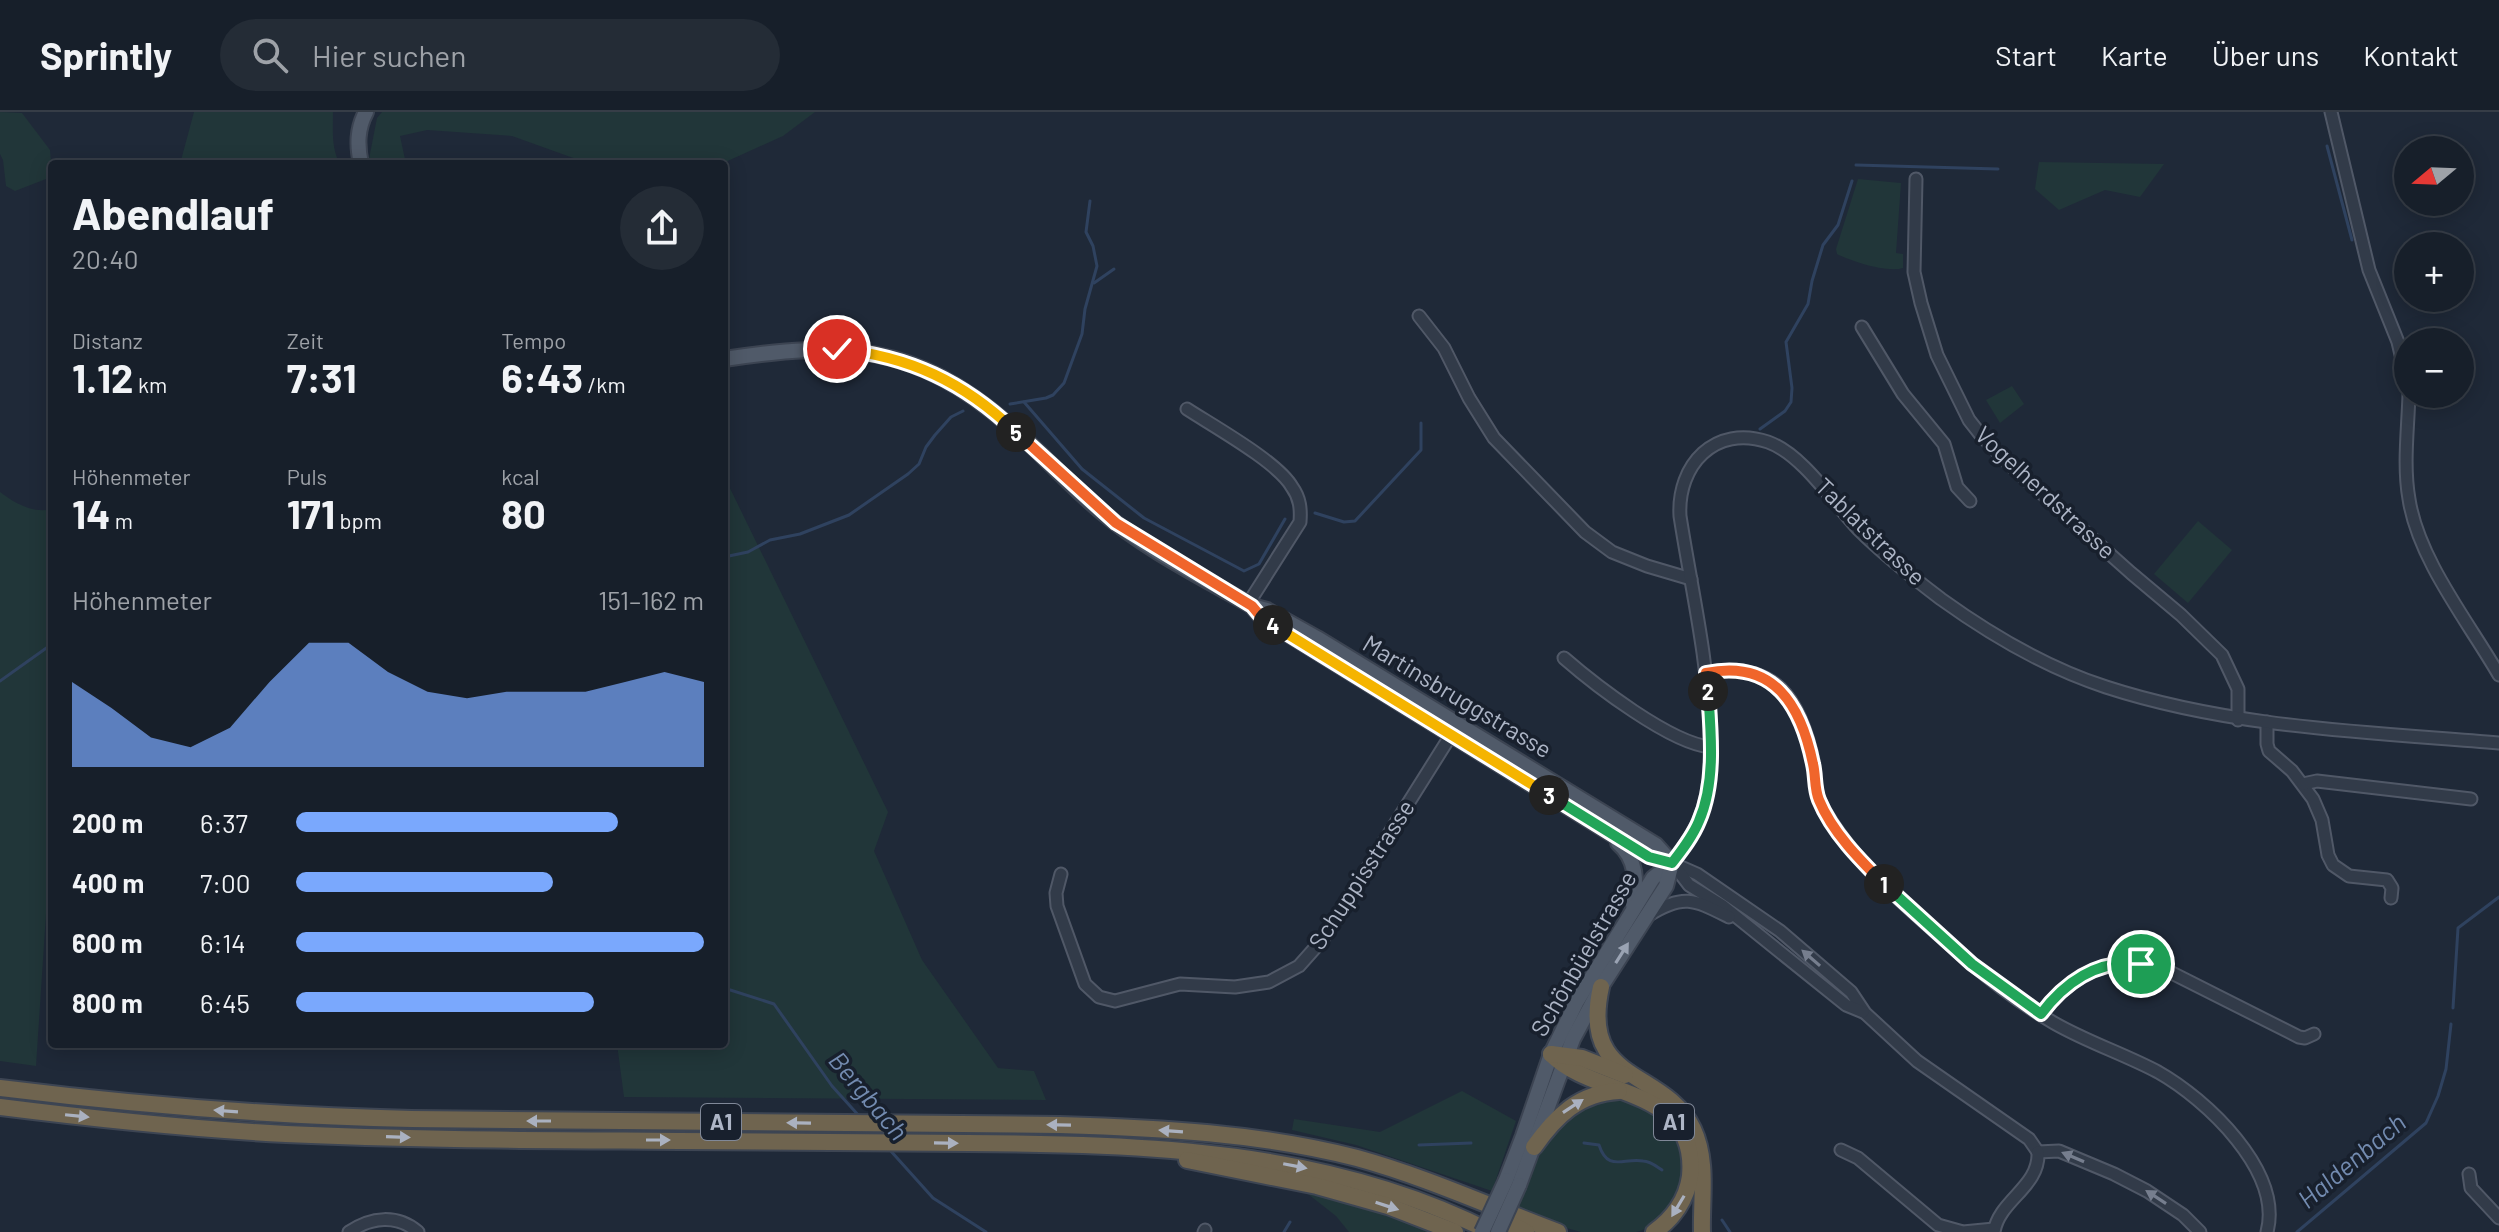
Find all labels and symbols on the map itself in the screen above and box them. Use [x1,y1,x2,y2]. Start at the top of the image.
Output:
north arrow [2394,136,2474,216]
pin [803,315,871,383]
pin: 5 [996,412,1036,452]
street label: Vogelherdstrasse [1970,419,2122,564]
street label: Tablatstrasse [1810,471,1932,591]
pin: 4 [1253,605,1293,645]
street label: Martinsbruggstrasse [1358,628,1557,763]
pin: 2 [1688,671,1728,711]
pin: 3 [1529,775,1569,815]
street label: Schuppisstrasse [1302,794,1420,955]
pin: 1 [1864,864,1904,904]
street label: Schönbüelstrasse [1524,865,1642,1041]
pin [2107,930,2175,998]
one-way arrow [1614,943,1629,964]
one-way arrow [1801,950,1821,967]
water label: Bergbach [823,1045,915,1146]
one-way arrow [1562,1099,1584,1113]
one-way arrow [213,1104,238,1117]
road number: A1 [701,1104,741,1140]
road number: A1 [1654,1104,1694,1140]
water label: Haldenbach [2291,1106,2411,1214]
one-way arrow [65,1110,90,1123]
one-way arrow [526,1114,551,1127]
one-way arrow [786,1117,811,1129]
one-way arrow [1046,1119,1071,1132]
one-way arrow [1158,1124,1183,1137]
one-way arrow [386,1131,411,1144]
one-way arrow [646,1134,671,1147]
one-way arrow [934,1137,959,1149]
one-way arrow [2061,1150,2085,1163]
one-way arrow [1283,1160,1308,1173]
one-way arrow [2146,1190,2167,1205]
one-way arrow [1671,1195,1685,1217]
one-way arrow [1375,1200,1399,1213]

